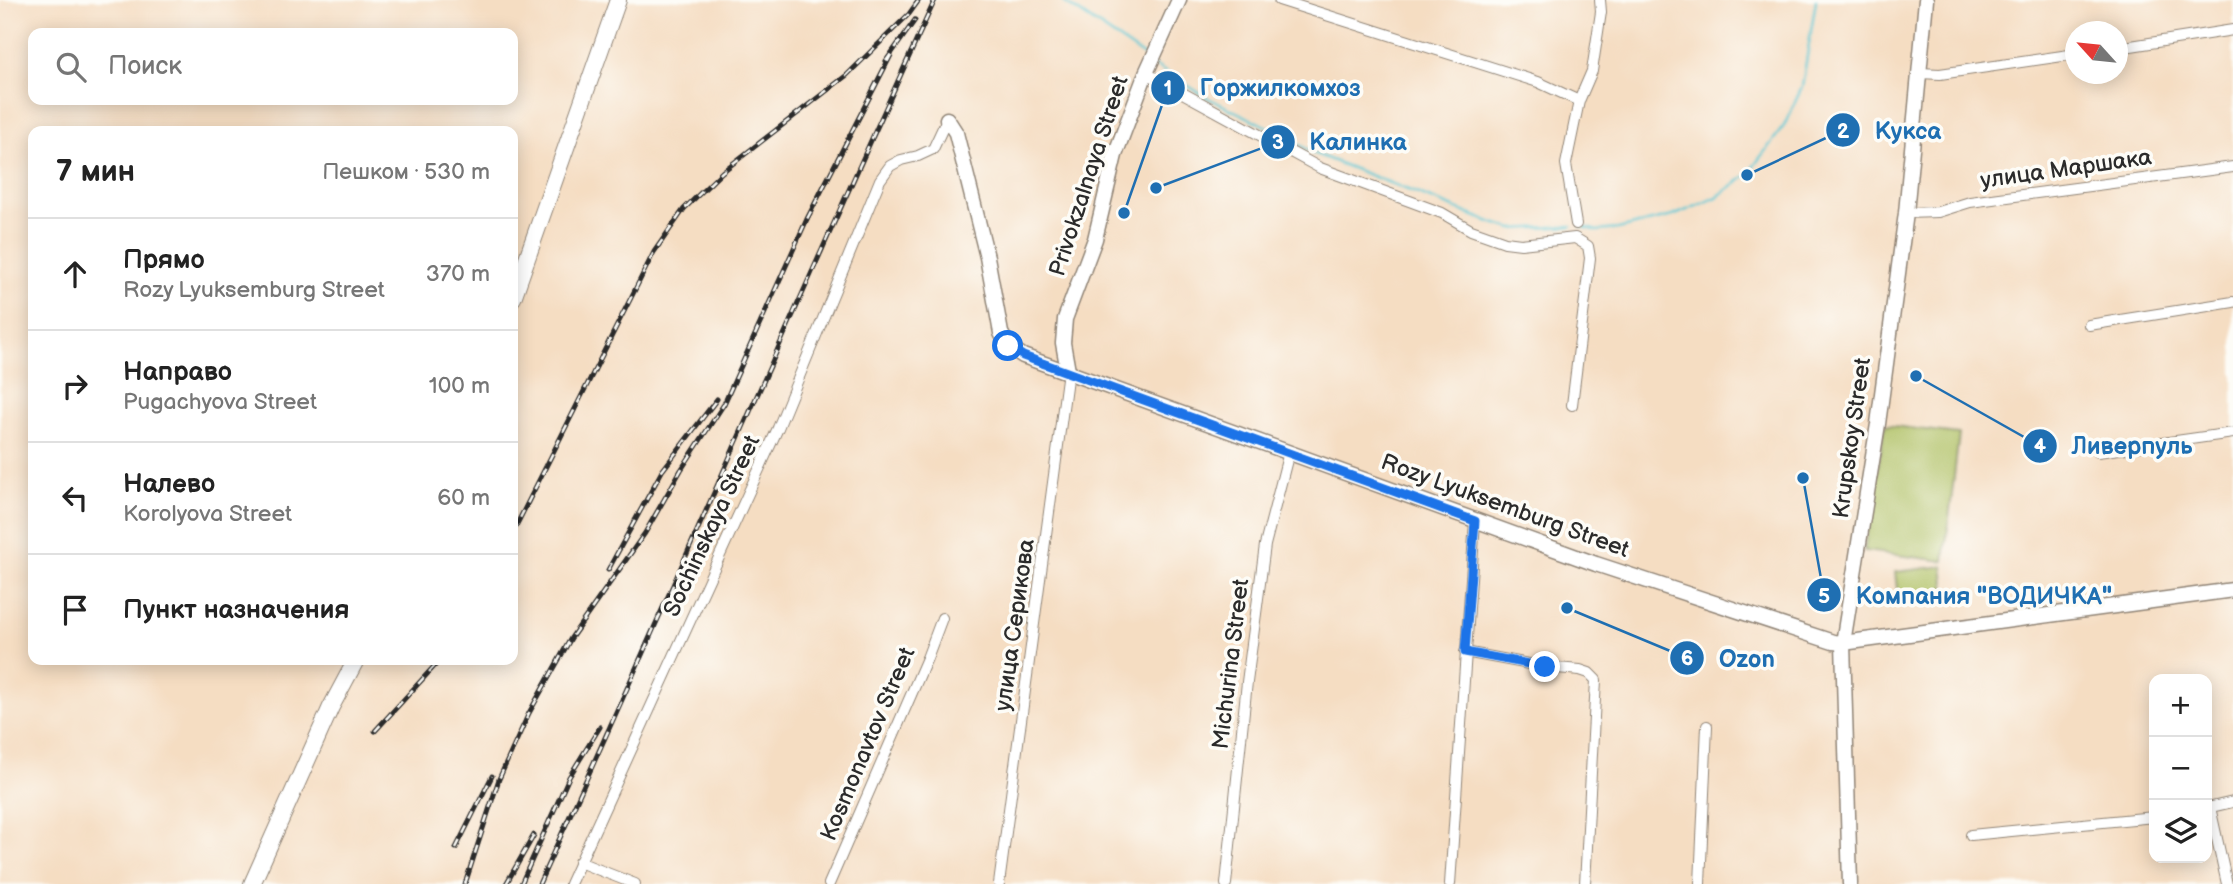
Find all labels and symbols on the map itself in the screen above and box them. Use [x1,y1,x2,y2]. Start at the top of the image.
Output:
north arrow [2065,21,2128,84]
callout: Горжилкомхоз [1151,65,1375,110]
street label: Privokzalnaya Street [1043,72,1135,280]
text: Горжилкомхоз [1199,74,1361,103]
text: 1 [1164,76,1172,101]
callout: Кукса [1826,108,1955,153]
text: Кукса [1875,117,1942,146]
callout: Калинка [1260,119,1421,164]
text: 2 [1837,119,1850,144]
text: Калинка [1309,128,1408,157]
text: 3 [1272,130,1284,155]
street label: улица Маршака [1979,143,2154,195]
route start [992,330,1023,361]
street label: Krupskoy Street [1827,356,1877,520]
callout: Ливерпуль [2022,423,2206,468]
street label: Sochinskaya Street [658,431,766,621]
text: Ливерпуль [2070,432,2193,461]
text: 4 [2034,434,2047,459]
street label: Rozy Lyuksemburg Street [1377,448,1633,564]
street label: улица Серикова [989,537,1041,713]
callout: Компания "ВОДИЧКА" [1806,573,2126,618]
street label: Michurina Street [1207,577,1255,751]
text: Компания "ВОДИЧКА" [1856,582,2112,611]
text: 5 [1818,584,1830,609]
callout: Ozon [1670,636,1789,681]
street label: Kosmonavtov Street [815,643,921,845]
text: Ozon [1719,645,1775,674]
text: 6 [1681,646,1693,671]
route end [1529,651,1560,682]

